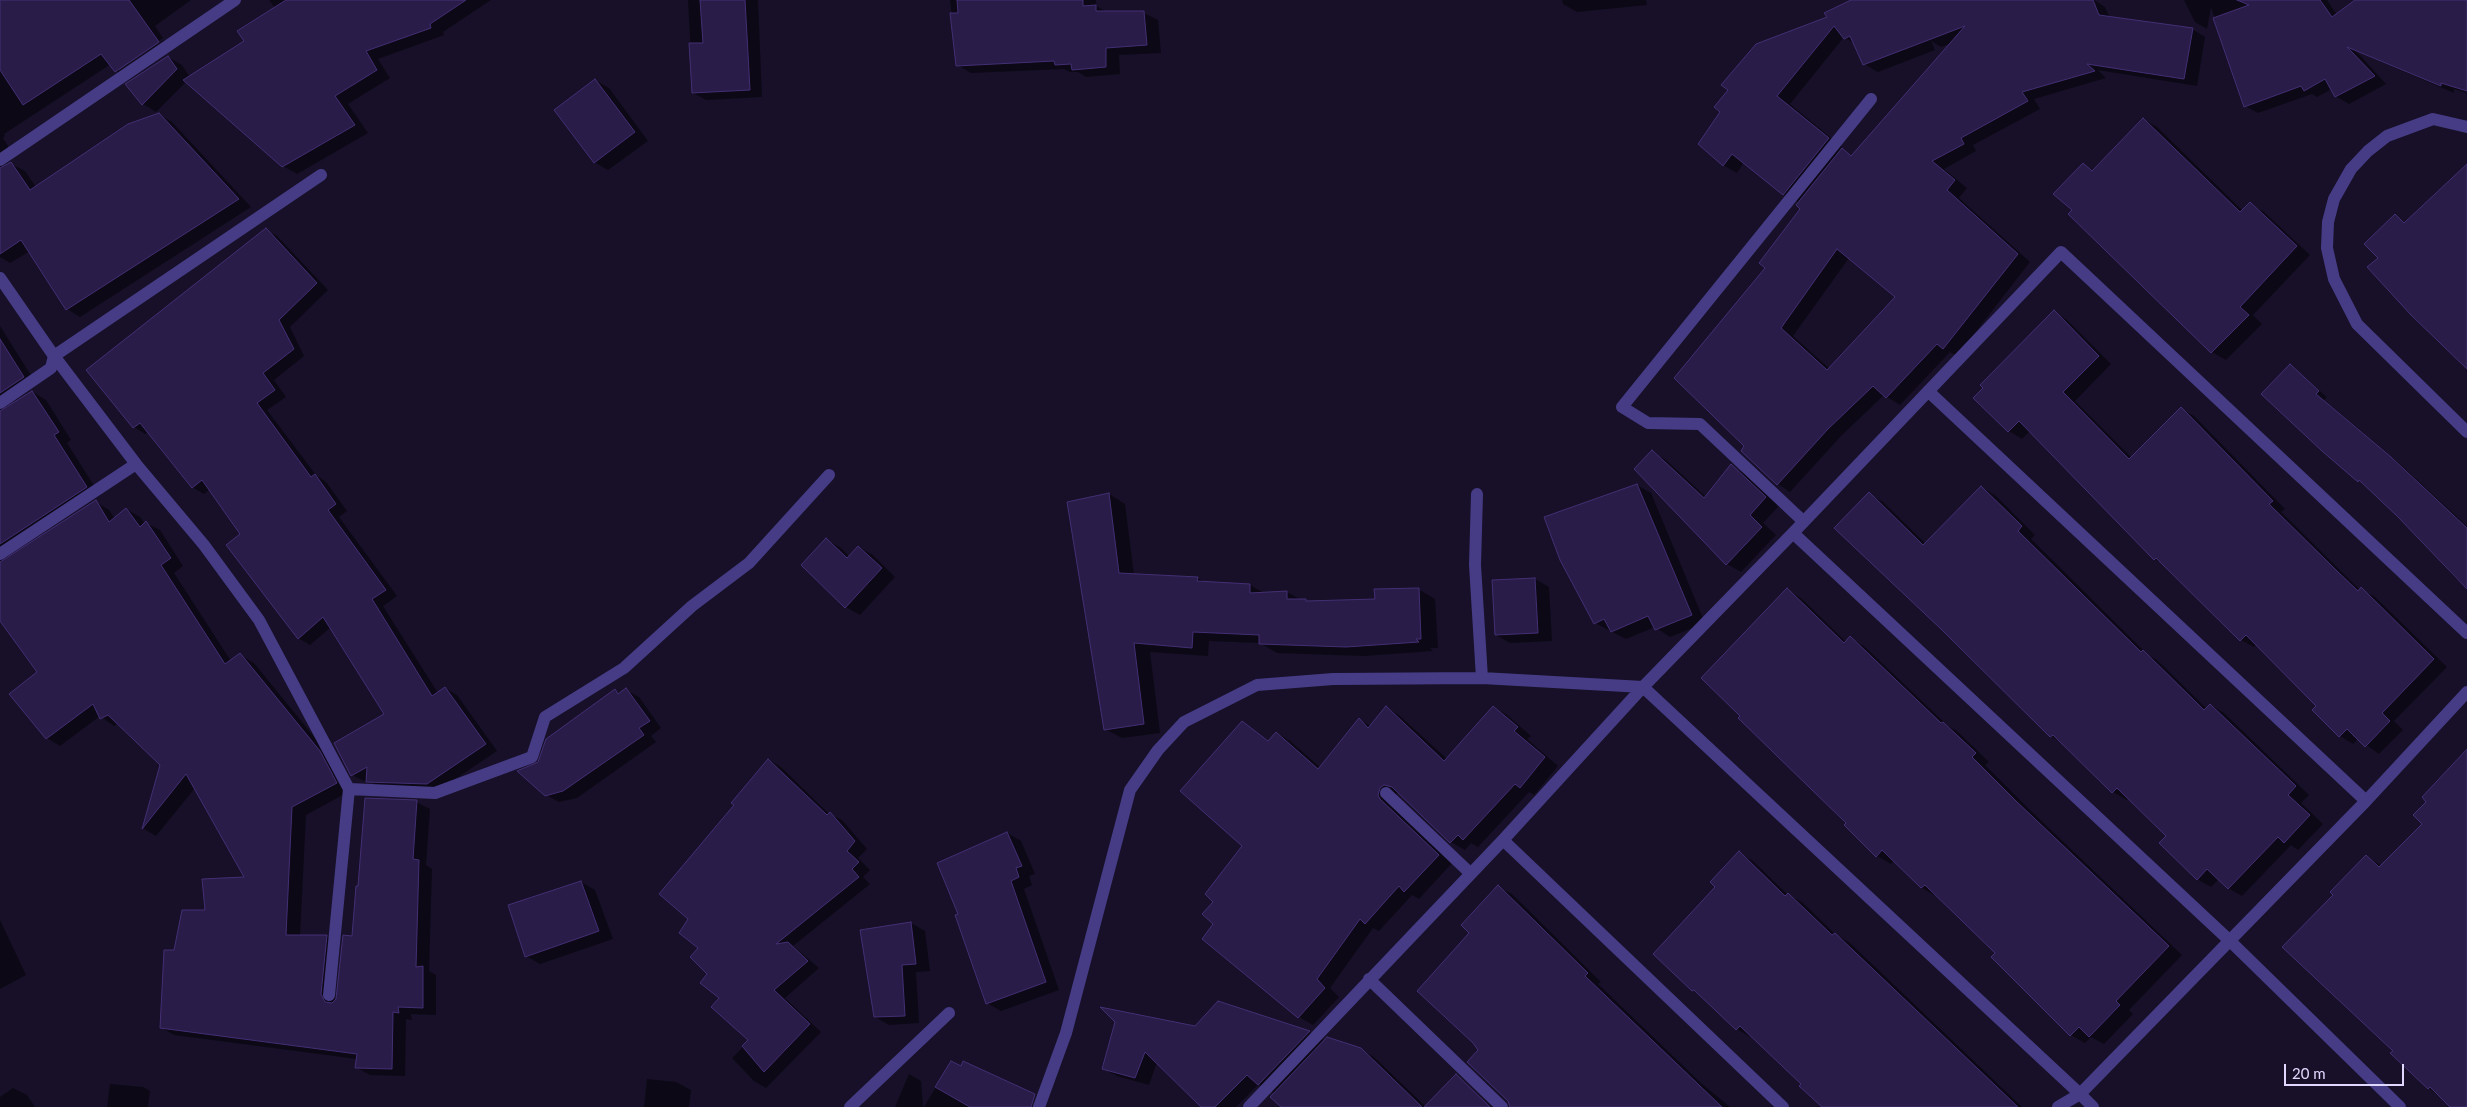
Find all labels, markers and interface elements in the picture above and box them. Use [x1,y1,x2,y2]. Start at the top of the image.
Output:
scale bar [2287,1054,2407,1086]
text: 20 m [2292,1064,2326,1082]

